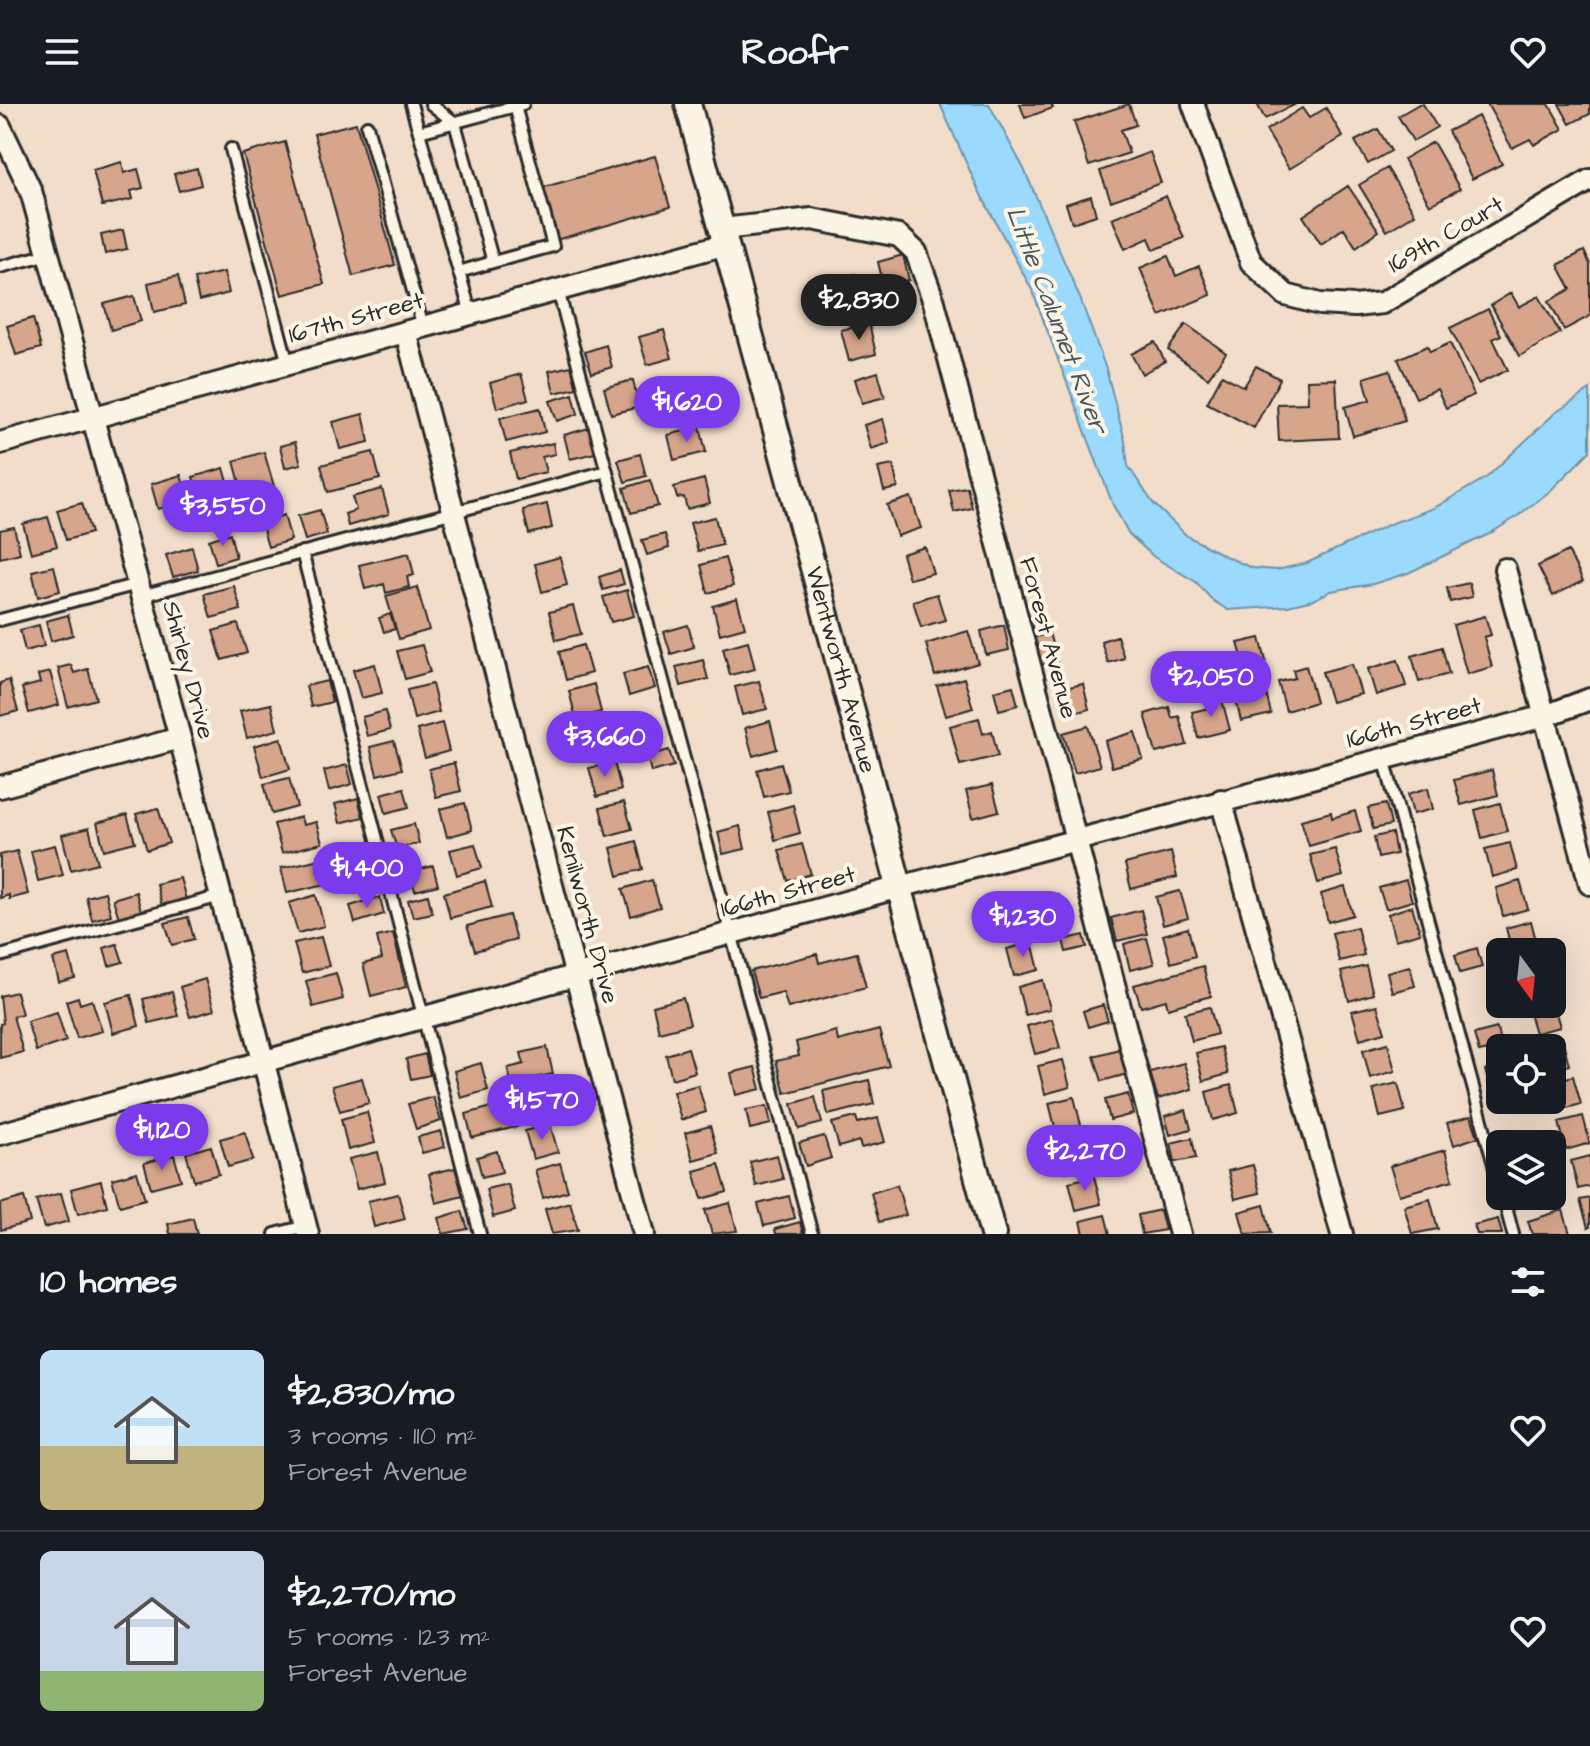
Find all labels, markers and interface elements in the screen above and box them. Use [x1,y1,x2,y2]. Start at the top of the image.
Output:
text: Roofr [741,27,849,78]
icon: menu [40,30,84,74]
icon: heart [1506,30,1550,74]
street label: 169th Court [1382,188,1510,282]
water label: Little Calumet River [997,201,1118,441]
pin: $2,830 [794,274,924,342]
text: $2,830 [819,282,899,318]
street label: 167th Street [285,284,427,352]
pin: $1,620 [622,376,752,444]
text: $1,620 [652,384,722,420]
pin: $3,550 [158,480,288,548]
text: $3,550 [180,488,266,524]
street label: Forest Avenue [1010,554,1086,722]
street label: Wentworth Avenue [797,563,885,777]
street label: Shirley Drive [152,597,223,743]
pin: $2,050 [1146,651,1276,719]
text: $2,050 [1168,659,1254,695]
street label: 166th Street [1343,689,1486,757]
pin: $3,660 [540,711,670,779]
text: $3,660 [564,719,646,755]
street label: Kenilworth Drive [547,823,627,1007]
pin: $1,400 [302,842,432,910]
text: $1,400 [331,850,403,886]
street label: 166th Street [717,858,860,926]
pin: $1,230 [958,891,1088,959]
text: $1,230 [990,899,1056,935]
north arrow [1486,938,1566,1018]
map controls [1486,938,1566,1210]
button: locate [1486,1034,1566,1114]
pin: $1,570 [477,1074,607,1142]
text: $1,570 [505,1082,579,1118]
pin: $1,120 [97,1104,227,1172]
text: $1,120 [133,1112,191,1148]
pin: $2,270 [1020,1125,1150,1193]
button: layers [1486,1130,1566,1210]
text: $2,270 [1044,1133,1126,1169]
text: 10 homes [40,1258,177,1306]
icon: filters [1506,1260,1550,1304]
text: $2,830/mo [288,1370,454,1418]
icon: home [104,1382,200,1478]
icon: heart [1506,1408,1550,1452]
text: 3 rooms · 110 m² [288,1418,476,1454]
text: Forest Avenue [288,1454,468,1490]
text: $2,270/mo [288,1571,455,1619]
icon: home [104,1583,200,1679]
icon: heart [1506,1609,1550,1653]
text: 5 rooms · 123 m² [288,1619,490,1655]
text: Forest Avenue [288,1655,468,1691]

